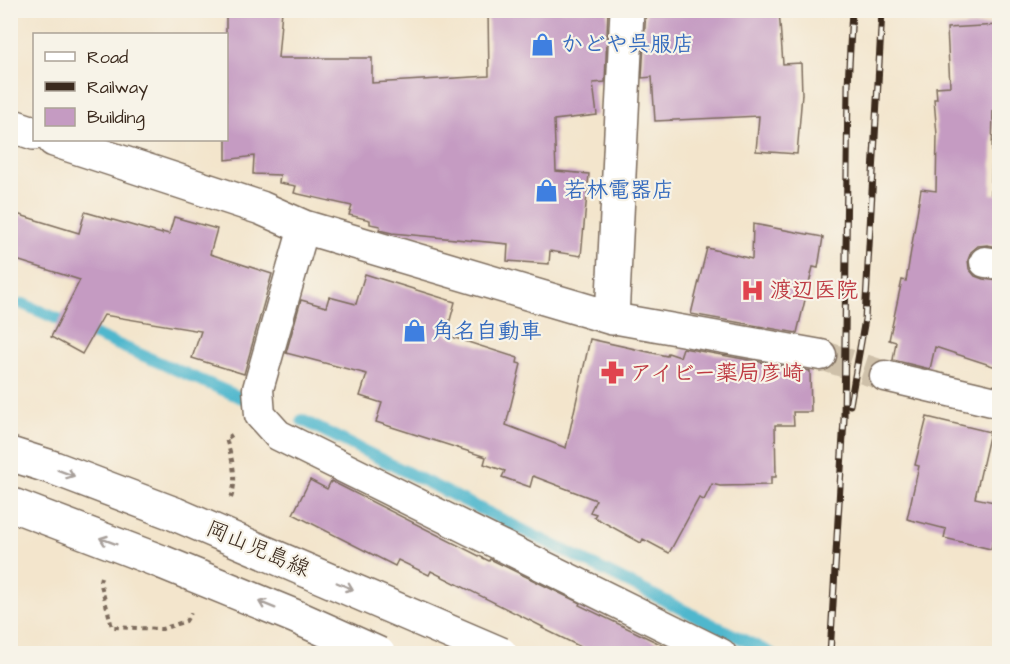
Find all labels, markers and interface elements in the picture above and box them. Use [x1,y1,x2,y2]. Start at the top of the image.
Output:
place label: かどや呉服店 [561,29,694,60]
shop icon: かどや呉服店 [530,31,556,57]
legend [33,33,228,141]
text: Road [87,45,128,70]
text: Railway [87,75,148,101]
text: Building [87,105,145,131]
place label: 若林電器店 [564,175,674,206]
shop icon: 若林電器店 [533,177,559,203]
place label: 渡辺医院 [770,275,858,306]
hospital icon: 渡辺医院 [739,277,765,303]
place label: 角名自動車 [432,316,542,347]
shop icon: 角名自動車 [401,318,427,344]
place label: アイビー薬局彦崎 [630,358,804,389]
pharmacy icon: アイビー薬局彦崎 [599,360,625,386]
one-way arrow [56,468,75,479]
street label: 岡山児島線 [201,513,315,585]
one-way arrow [99,534,118,545]
one-way arrow [335,581,354,592]
one-way arrow [259,599,277,610]

